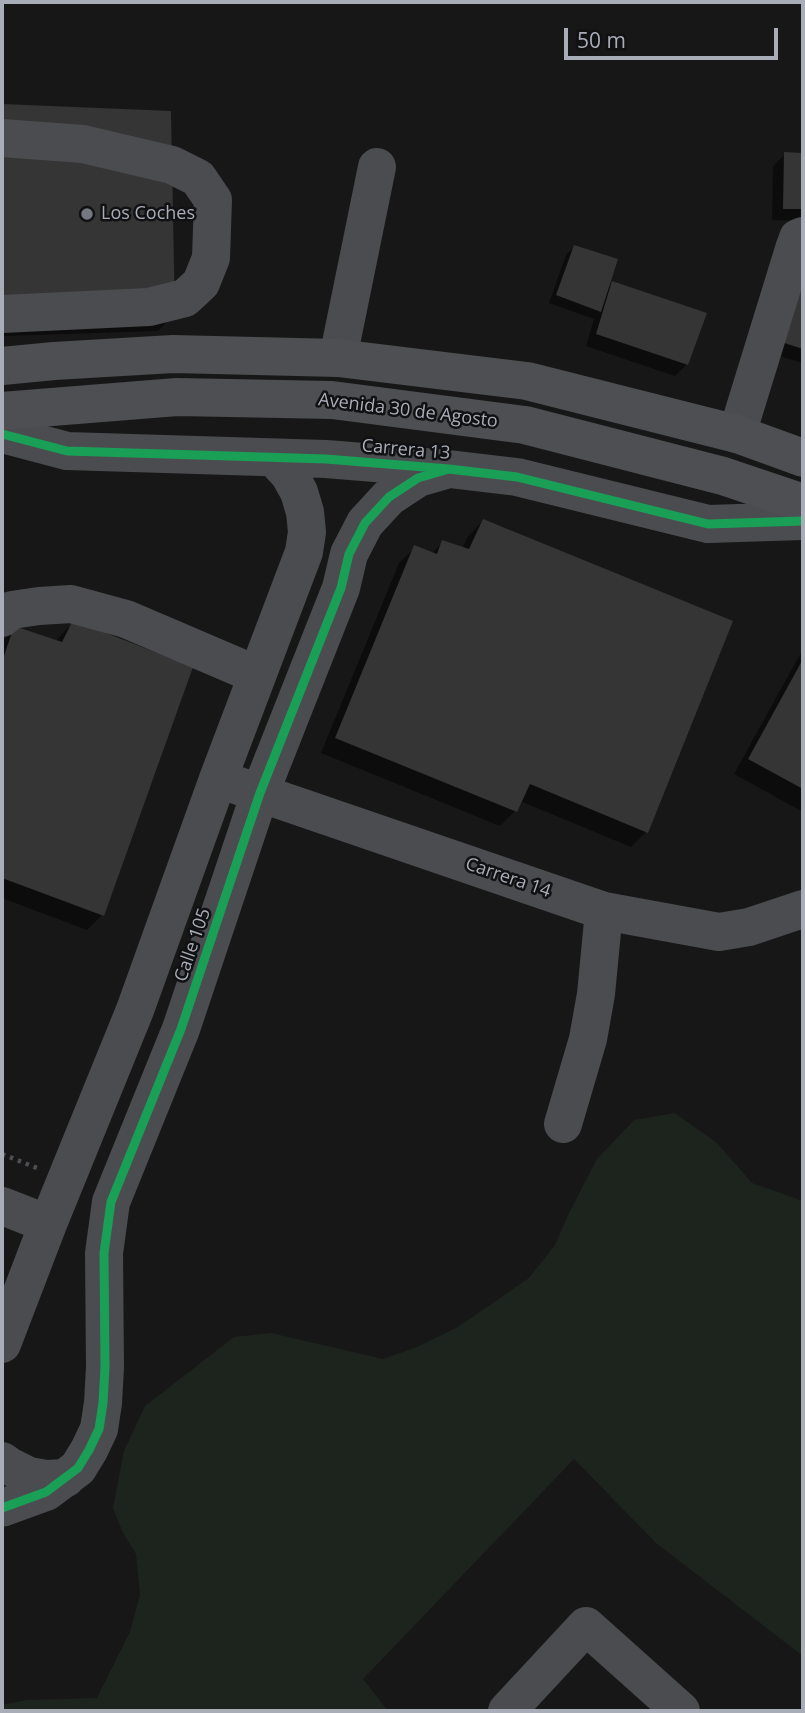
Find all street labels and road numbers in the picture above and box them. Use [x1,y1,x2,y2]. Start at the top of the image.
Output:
street label: Avenida 30 de Agosto [317,389,499,433]
street label: Carrera 13 [361,435,451,465]
street label: Carrera 14 [463,853,553,903]
street label: Calle 105 [170,906,216,984]

